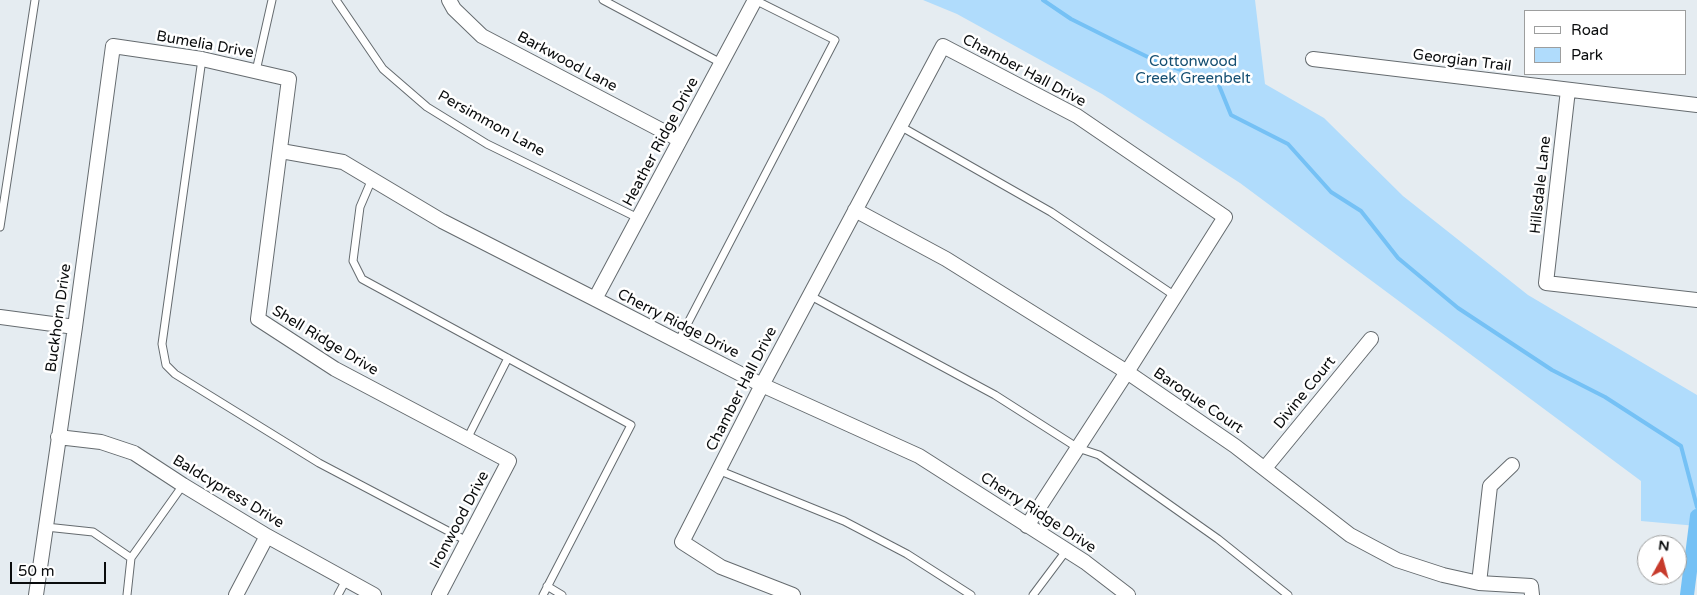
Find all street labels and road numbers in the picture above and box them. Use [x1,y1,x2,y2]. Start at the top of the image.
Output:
street label: Bumelia Drive [155,28,255,62]
street label: Barkwood Lane [514,28,620,96]
street label: Chamber Hall Drive [959,31,1089,111]
street label: Georgian Trail [1412,46,1512,76]
street label: Heather Ridge Drive [619,74,703,210]
street label: Persimmon Lane [434,87,548,161]
street label: Hillsdale Lane [1527,135,1555,235]
street label: Buckhorn Drive [42,262,76,374]
street label: Cherry Ridge Drive [614,286,742,362]
street label: Shell Ridge Drive [269,302,381,380]
street label: Chamber Hall Drive [703,324,781,454]
street label: Divine Court [1270,353,1340,433]
street label: Baroque Court [1150,364,1246,438]
street label: Baldcypress Drive [169,452,287,532]
street label: Ironwood Drive [427,468,493,572]
street label: Cherry Ridge Drive [977,469,1099,557]

